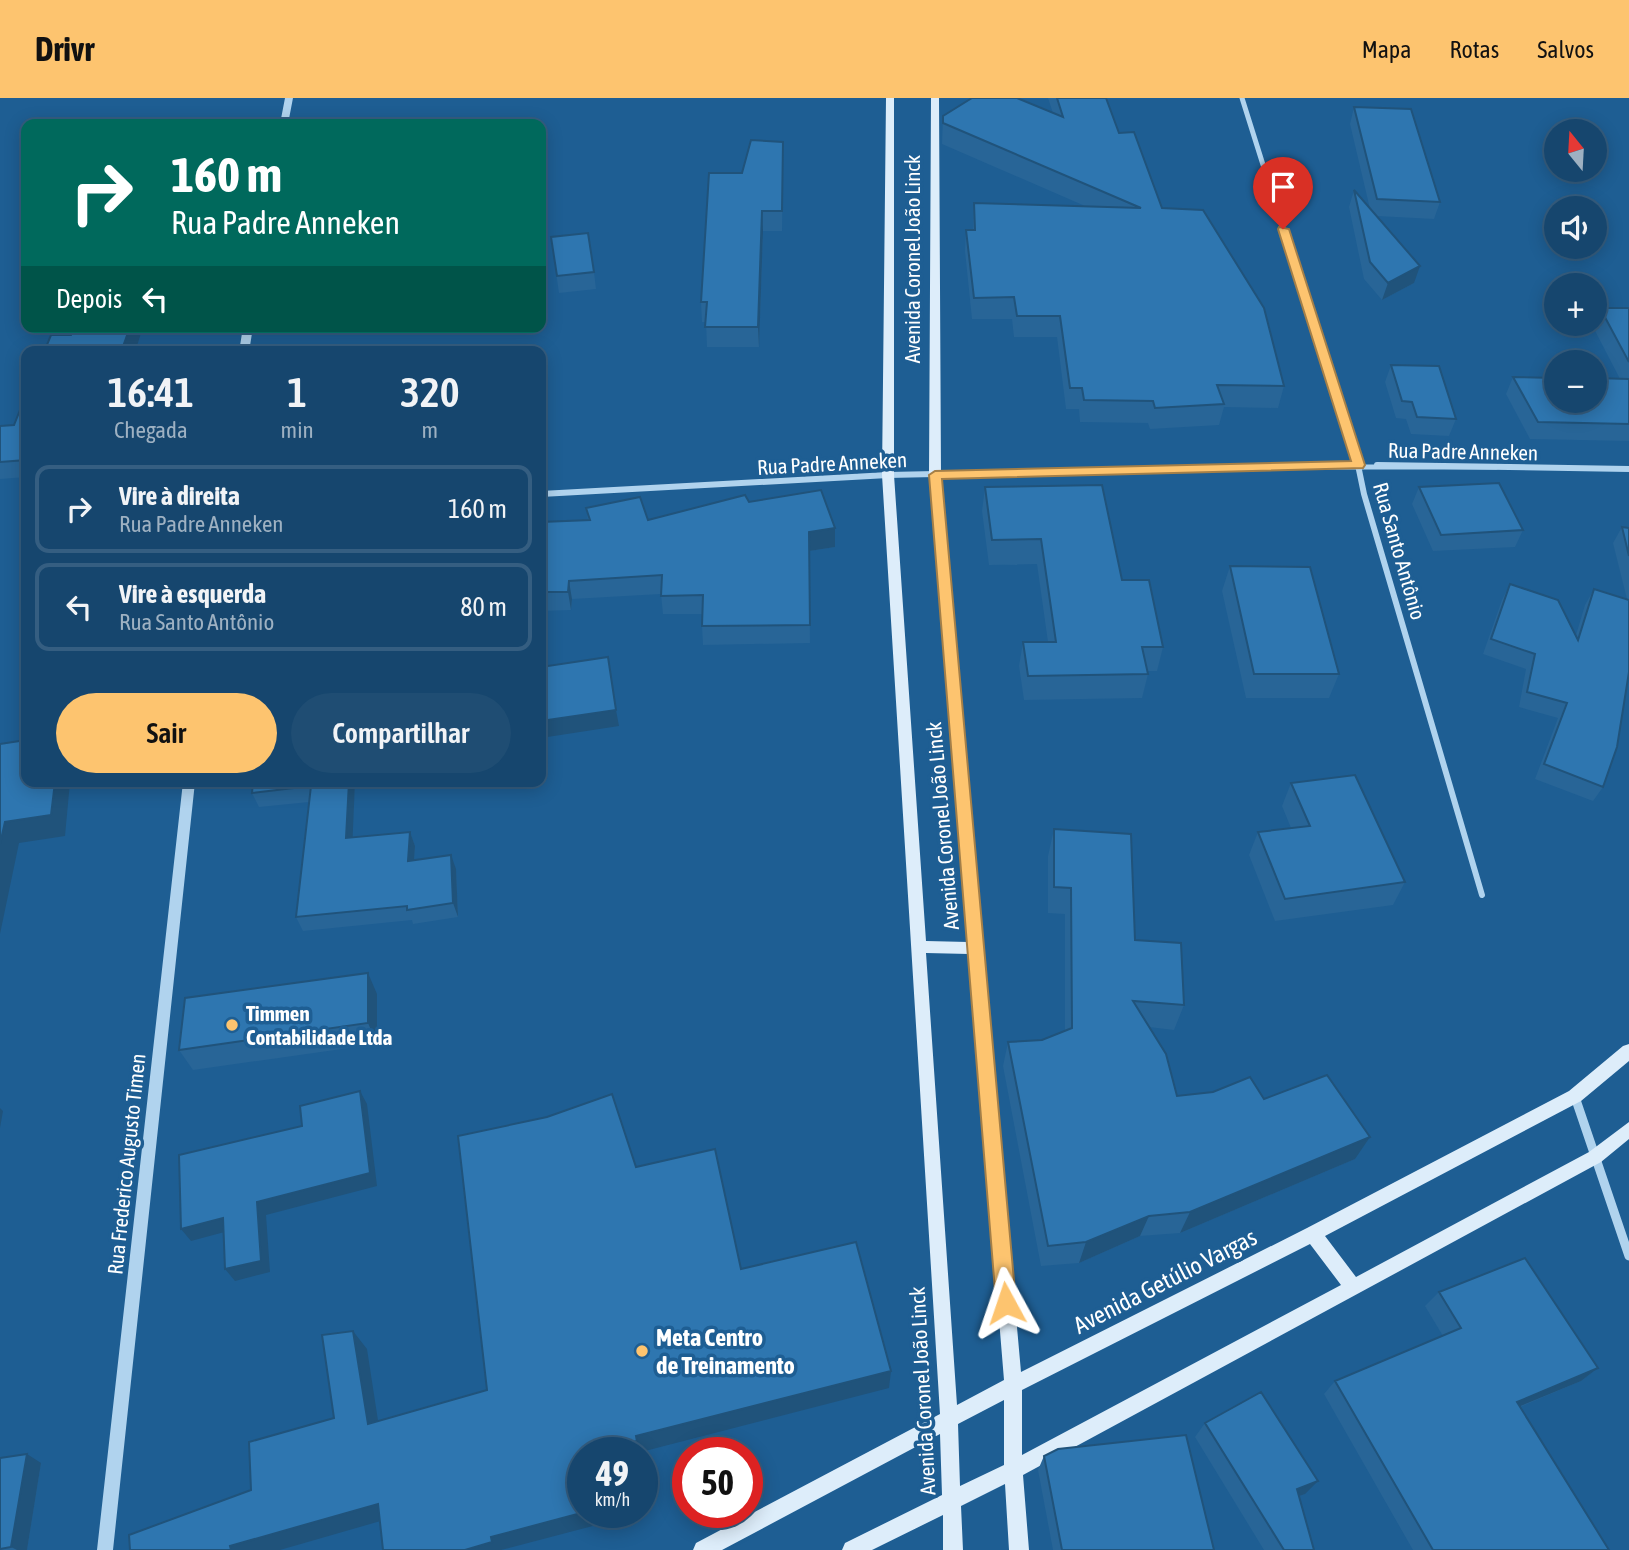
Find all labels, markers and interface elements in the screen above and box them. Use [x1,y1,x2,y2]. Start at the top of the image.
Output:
text: Drivr [35,30,94,68]
text: Mapa [1362,36,1411,63]
text: Rotas [1449,36,1499,63]
text: Salvos [1537,36,1594,63]
north arrow [1544,119,1606,182]
map controls [1544,119,1607,413]
text: 160 m [171,146,282,202]
icon: right [56,147,147,238]
street label: Avenida Coronel João Linck [900,155,924,363]
pin [1253,157,1313,229]
icon: arrive [1264,168,1302,206]
button: sound [1544,196,1607,259]
text: Rua Padre Anneken [171,204,400,241]
button: + [1544,273,1607,336]
icon: left [136,280,174,318]
text: Depois [56,284,122,314]
button: − [1544,350,1607,413]
text: 16:41 [108,368,194,416]
text: 1 [287,368,307,416]
text: 320 [400,368,459,416]
text: Chegada [114,417,188,443]
text: min [281,417,314,443]
text: m [422,417,438,443]
street label: Rua Padre Anneken [1388,438,1538,464]
street label: Rua Padre Anneken [756,447,908,479]
street label: Rua Santo Antônio [1369,480,1431,622]
text: Vire à direita [119,481,240,511]
icon: right [60,490,98,528]
text: 160 m [448,494,507,524]
text: Rua Padre Anneken [119,511,284,537]
text: Vire à esquerda [119,579,266,609]
icon: left [60,588,98,626]
text: 80 m [460,592,507,622]
text: Rua Santo Antônio [119,609,274,635]
button: Sair [56,693,277,773]
button: Compartilhar [291,693,511,773]
street label: Avenida Coronel João Linck [921,721,963,931]
place label: Timmen Contabilidade Ltda [246,1001,392,1049]
marker: Timmen Contabilidade Ltda [224,1017,240,1033]
street label: Rua Frederico Augusto Timen [102,1052,150,1276]
street label: Avenida Getúlio Vargas [1069,1223,1261,1339]
position arrow [969,1266,1043,1340]
street label: Avenida Coronel João Linck [905,1286,939,1496]
place label: Meta Centro de Treinamento [656,1324,795,1379]
marker: Meta Centro de Treinamento [634,1343,650,1359]
speed limit sign: 50 [672,1437,763,1528]
text: 49 [596,1453,629,1493]
text: km/h [595,1489,630,1510]

